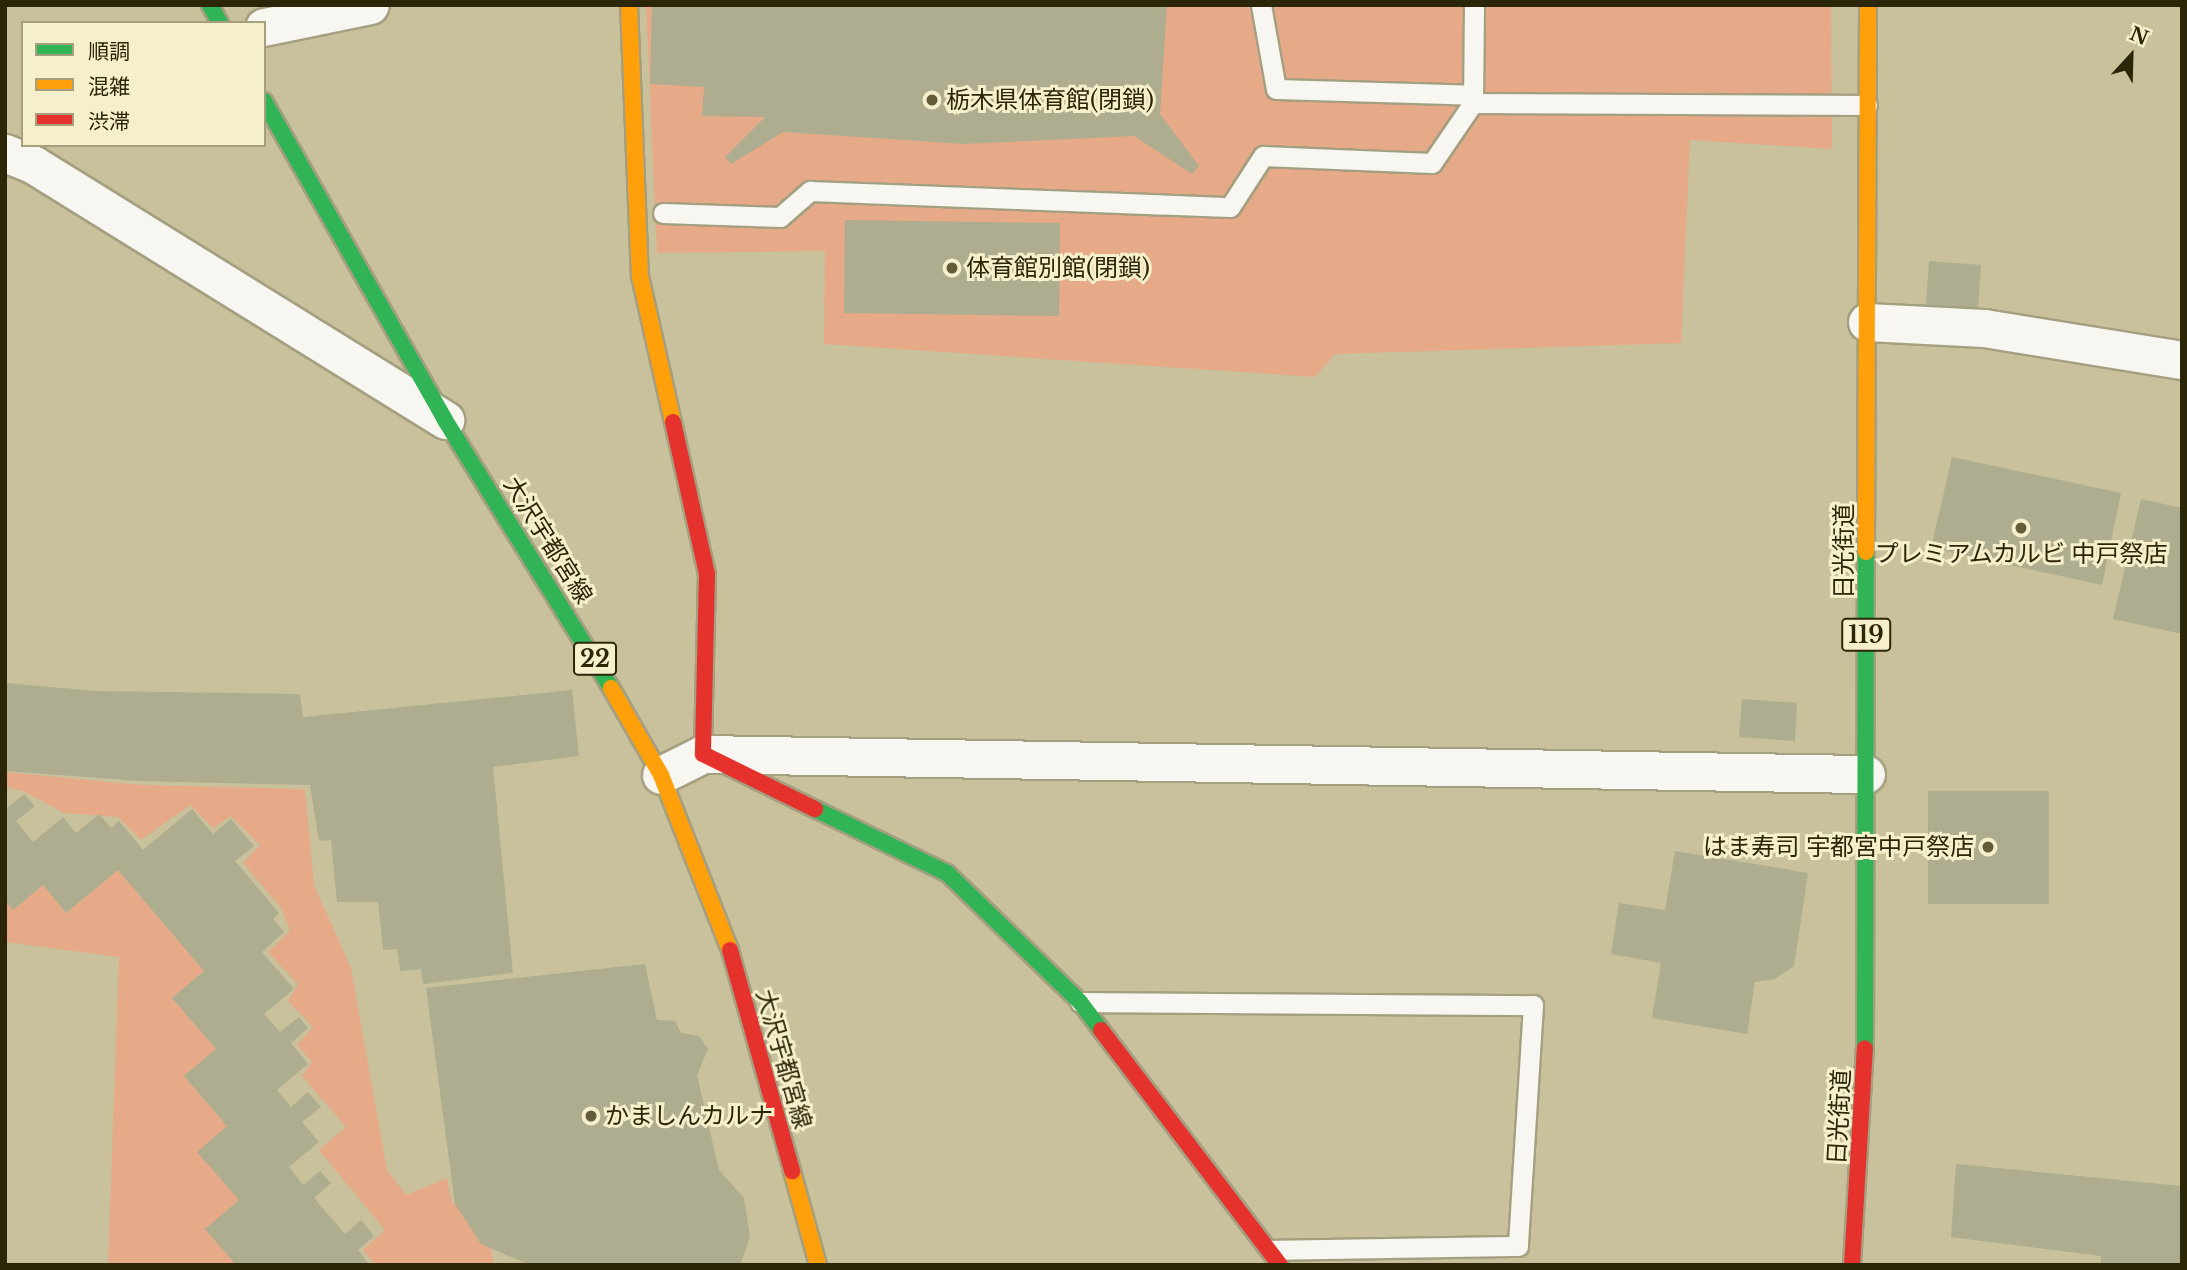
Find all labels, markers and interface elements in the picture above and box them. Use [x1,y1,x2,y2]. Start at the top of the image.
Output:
legend [21,21,266,147]
north arrow [2096,21,2166,91]
text: N [2126,22,2152,50]
text: 順調 [88,39,130,65]
text: 混雑 [88,74,130,100]
place label: 栃木県体育館(閉鎖) [946,86,1154,114]
marker: 栃木県体育館(閉鎖) [924,92,940,108]
text: 渋滞 [88,109,130,135]
place label: 体育館別館(閉鎖) [966,254,1150,282]
marker: 体育館別館(閉鎖) [944,260,960,276]
street label: 大沢宇都宮線 [498,471,598,609]
street label: 日光街道 [1830,503,1858,599]
marker: プレミアムカルビ 中戸祭店 [2013,520,2029,536]
place label: プレミアムカルビ 中戸祭店 [1874,540,2168,568]
road number: 119 [1840,615,1892,654]
road number: 22 [572,639,618,678]
place label: はま寿司 宇都宮中戸祭店 [1703,833,1974,861]
marker: はま寿司 宇都宮中戸祭店 [1980,839,1996,855]
street label: 大沢宇都宮線 [750,986,818,1132]
street label: 日光街道 [1822,1068,1856,1166]
place label: かましんカルナ [605,1102,773,1130]
marker: かましんカルナ [583,1108,599,1124]

